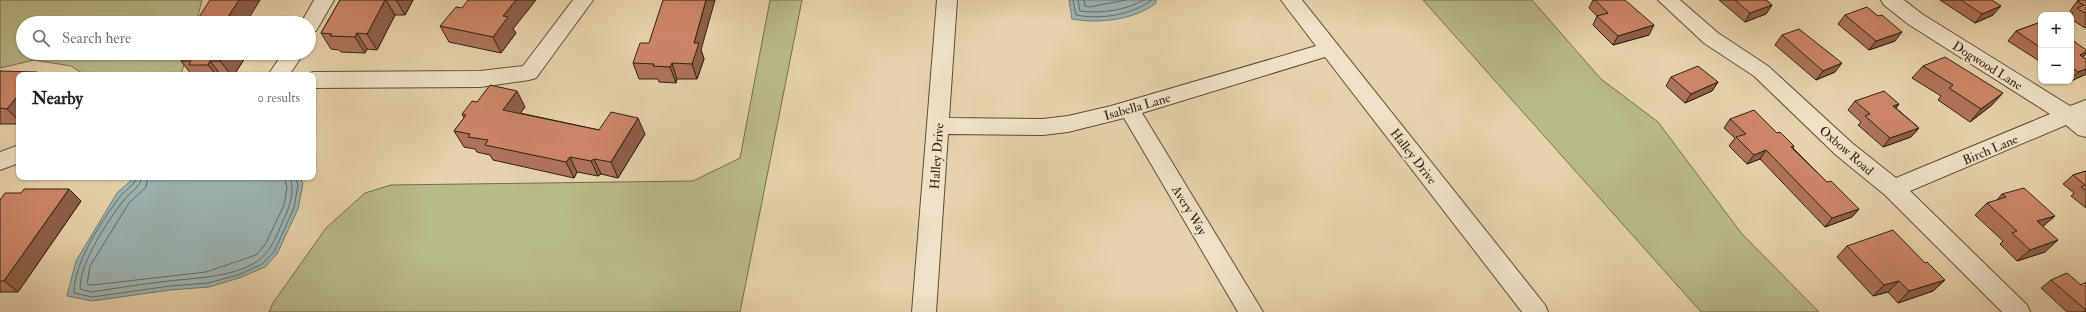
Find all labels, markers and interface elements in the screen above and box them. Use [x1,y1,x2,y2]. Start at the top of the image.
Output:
map controls [2038,12,2074,84]
button: + [2038,12,2074,48]
search box [16,16,316,60]
icon: search [30,27,52,49]
text: Search here [62,29,131,48]
street label: Dogwood Lane [1949,38,2026,94]
button: − [2038,48,2074,84]
text: Nearby [32,88,83,109]
text: 0 results [257,90,300,106]
street label: Isabella Lane [1102,90,1173,124]
street label: Halley Drive [927,122,948,190]
street label: Oxbow Road [1816,123,1877,179]
street label: Halley Drive [1386,126,1440,189]
street label: Birch Lane [1960,131,2021,169]
street label: Avery Way [1167,182,1210,239]

